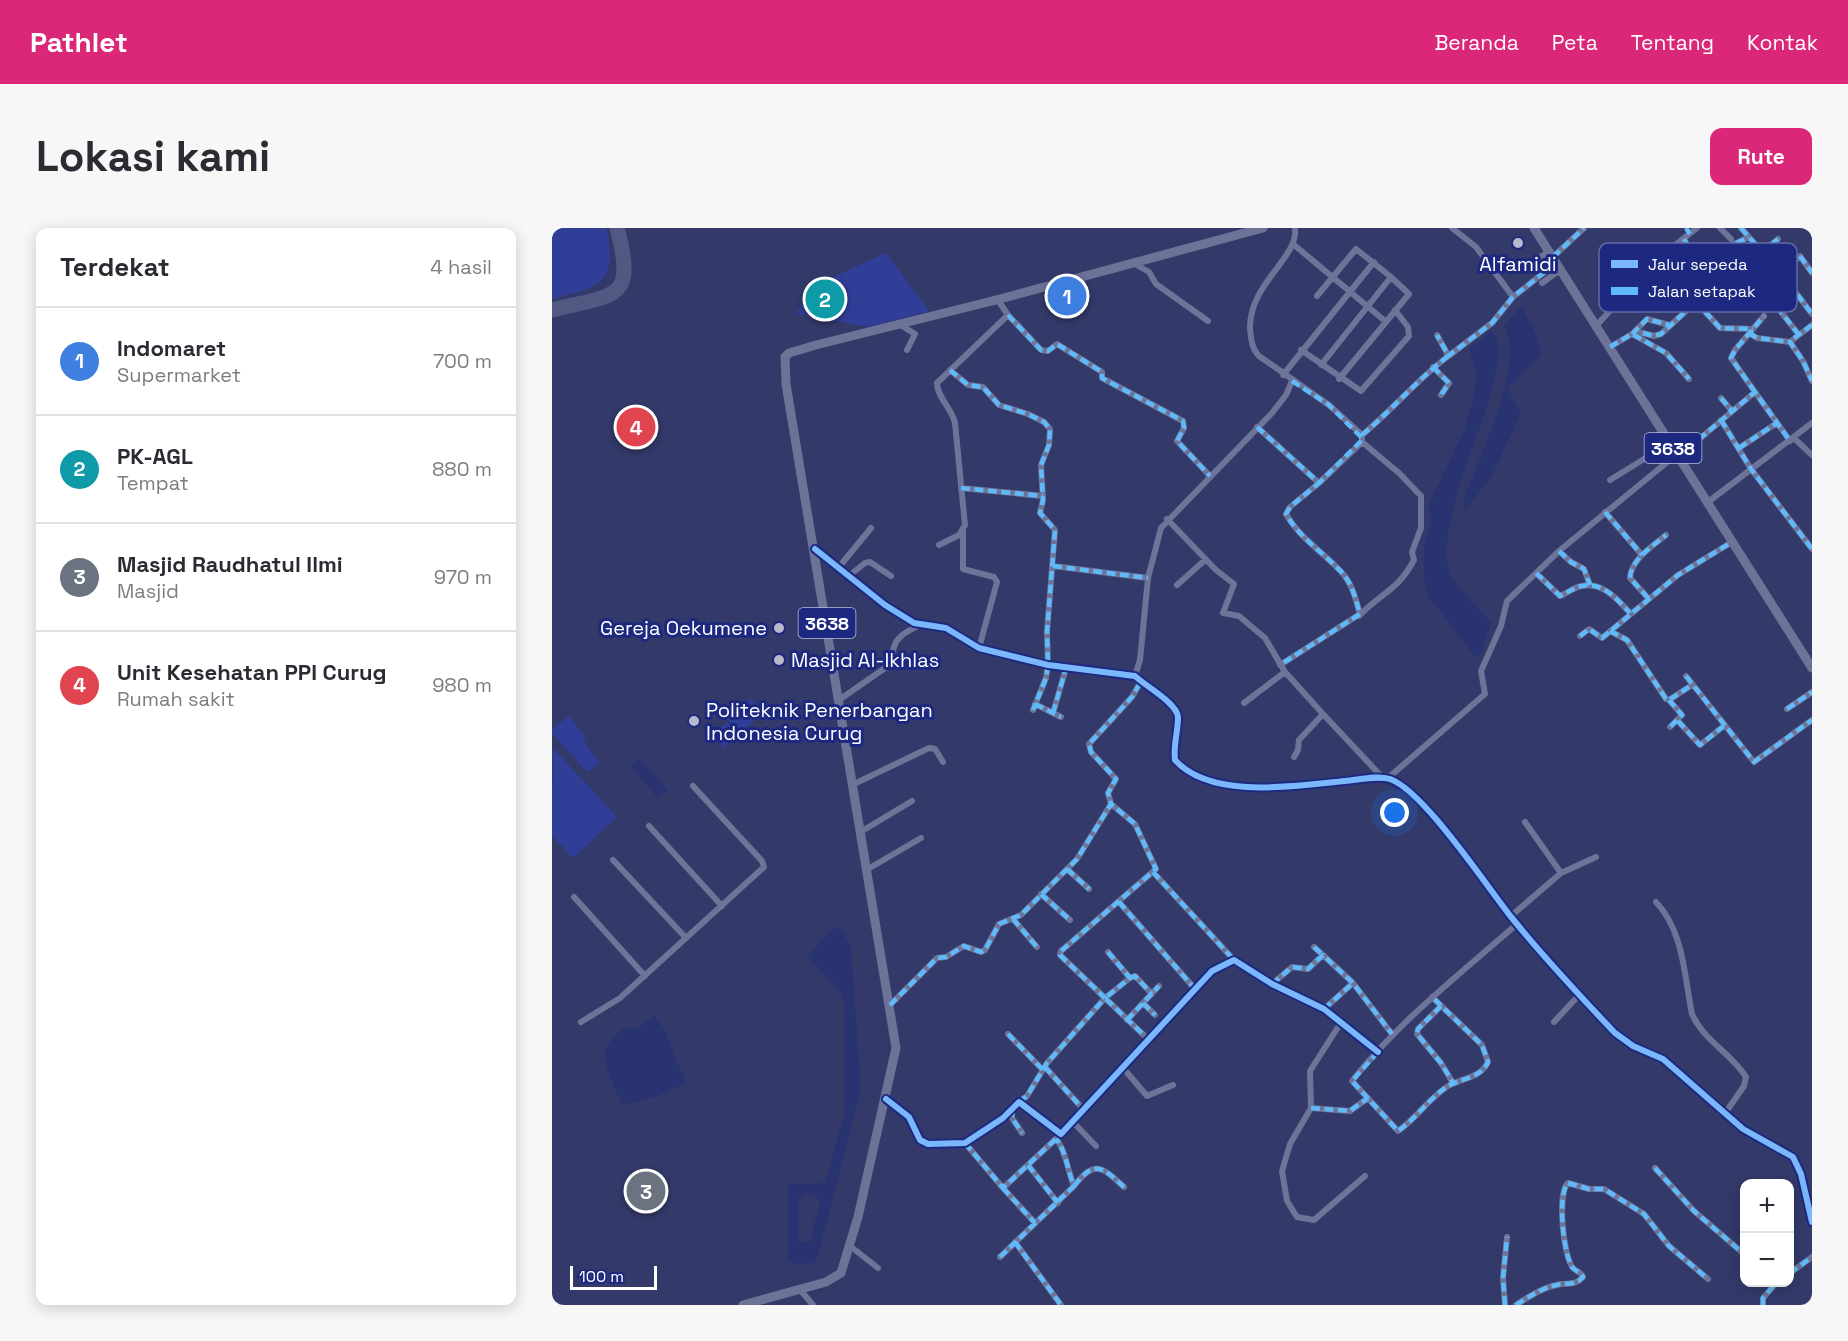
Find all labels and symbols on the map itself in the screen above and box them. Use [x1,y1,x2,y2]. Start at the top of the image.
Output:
marker: Alfamidi [1511,236,1525,250]
legend [1599,243,1797,312]
place label: Alfamidi [1479,251,1557,277]
text: Jalur sepeda [1648,254,1747,275]
pin: 1 [1048,274,1086,318]
pin: 2 [806,276,844,322]
text: Jalan setapak [1648,281,1756,302]
pin: 4 [616,404,656,450]
road number: 3638 [1644,433,1702,463]
road number: 3638 [798,608,856,638]
place label: Gereja Oekumene [600,615,767,641]
marker: Gereja Oekumene [772,621,786,635]
place label: Masjid Al-Ikhlas [791,647,939,673]
marker: Masjid Al-Ikhlas [772,653,786,667]
place label: Politeknik Penerbangan Indonesia Curug [706,697,933,746]
marker: Politeknik Penerbangan Indonesia Curug [687,714,701,728]
your location [1380,798,1409,827]
pin: 3 [626,1168,665,1214]
scale bar [570,1263,657,1290]

